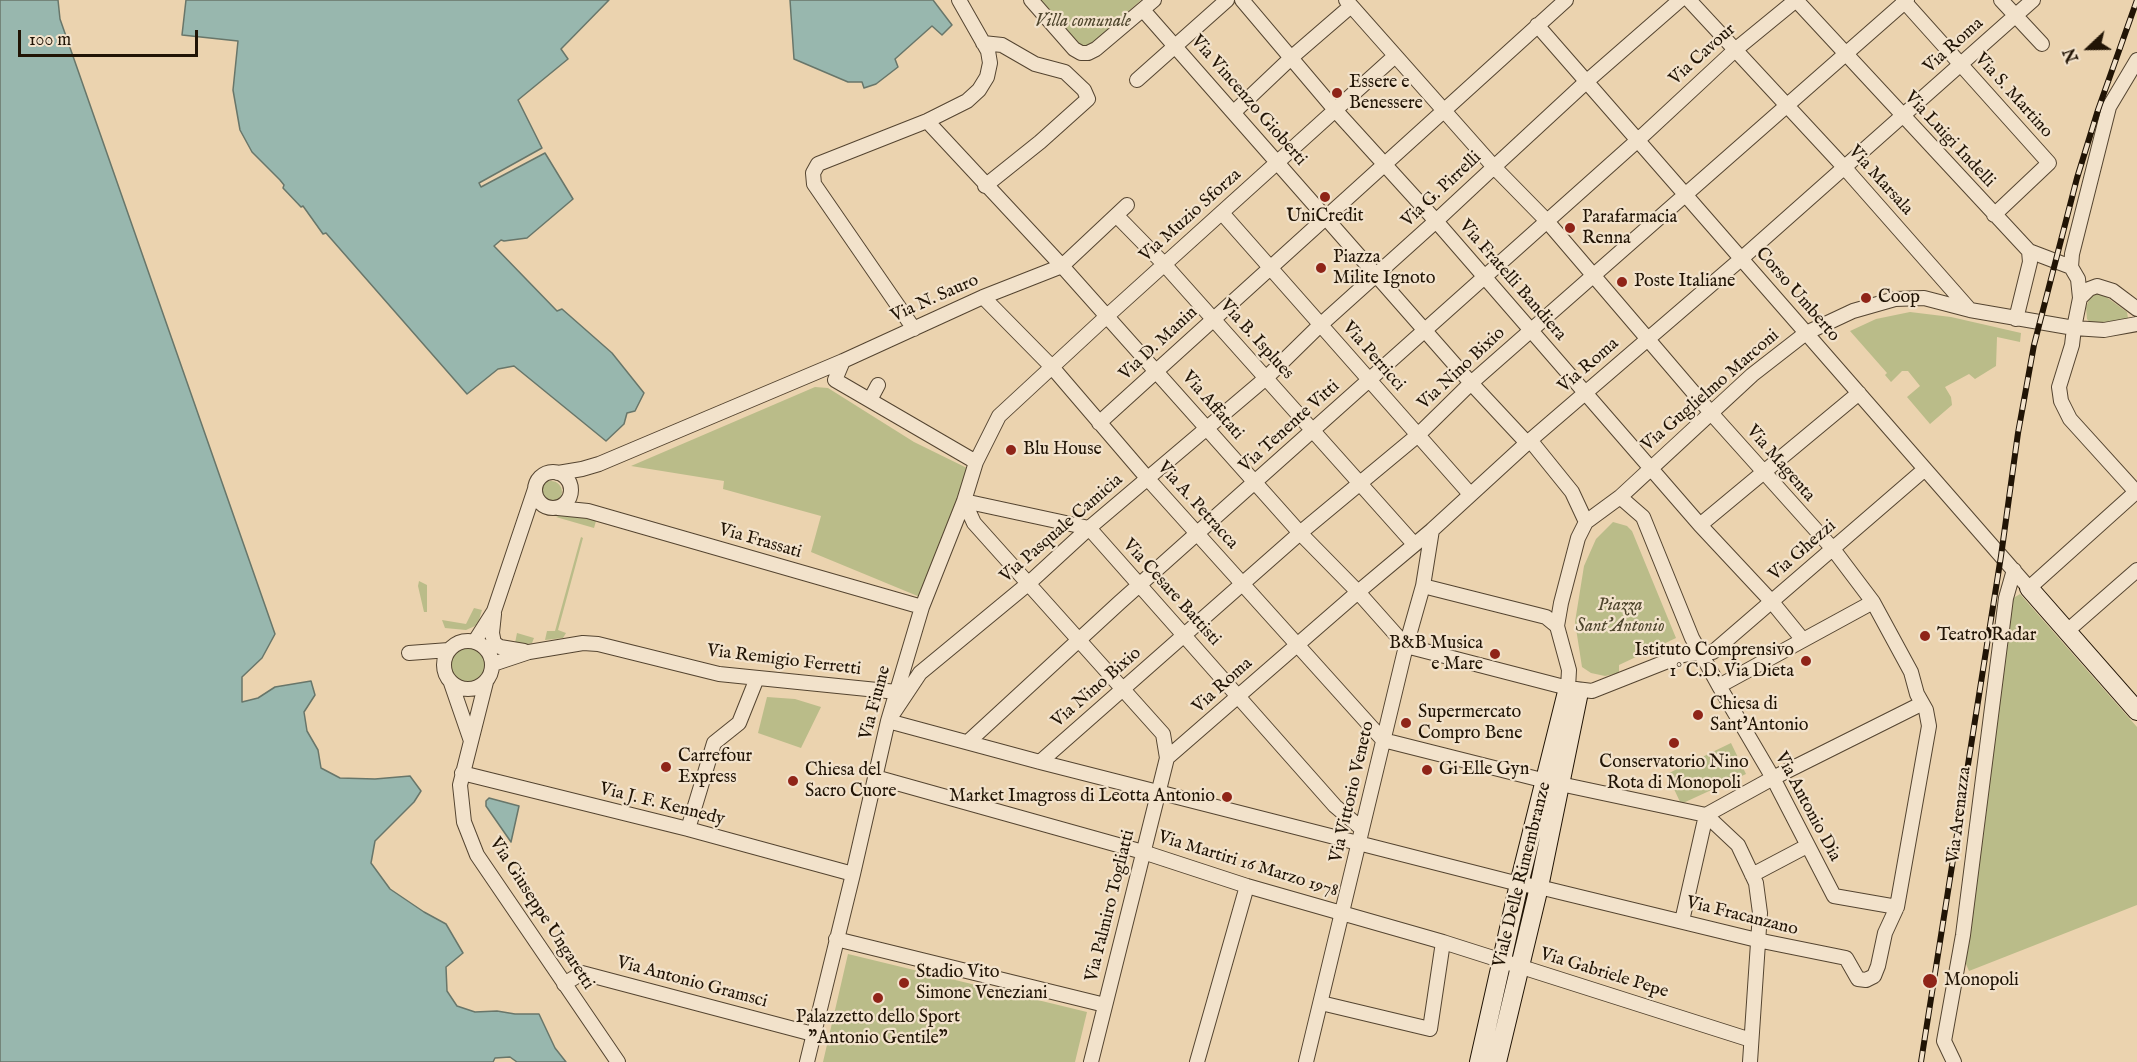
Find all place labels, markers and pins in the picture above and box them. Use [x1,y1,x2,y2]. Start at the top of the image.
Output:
place label: Essere e Benessere [1349,72,1423,115]
marker: Essere e Benessere [1330,86,1344,100]
marker: UniCredit [1318,190,1332,204]
place label: UniCredit [1286,206,1364,228]
place label: Parafarmacia Renna [1582,207,1677,250]
marker: Parafarmacia Renna [1563,221,1577,235]
place label: Piazza Milite Ignoto [1333,247,1435,290]
marker: Piazza Milite Ignoto [1314,261,1328,275]
place label: Poste Italiane [1634,271,1735,293]
marker: Poste Italiane [1615,275,1629,289]
place label: Coop [1878,287,1920,309]
marker: Coop [1859,291,1873,305]
place label: Blu House [1023,439,1102,461]
marker: Blu House [1004,443,1018,457]
place label: Teatro Radar [1937,625,2036,647]
marker: Teatro Radar [1918,629,1932,643]
place label: B&B Musica e Mare [1389,633,1483,676]
place label: Istituto Comprensivo 1° C.D. Via Dieta [1635,640,1794,682]
marker: B&B Musica e Mare [1488,647,1502,661]
marker: Istituto Comprensivo 1° C.D. Via Dieta [1799,654,1813,668]
place label: Chiesa di Sant'Antonio [1710,694,1808,736]
place label: Supermercato Compro Bene [1418,702,1522,744]
marker: Chiesa di Sant'Antonio [1691,708,1705,722]
marker: Supermercato Compro Bene [1399,716,1413,730]
marker: Conservatorio Nino Rota di Monopoli [1667,736,1681,750]
place label: Carrefour Express [678,746,752,789]
place label: Conservatorio Nino Rota di Monopoli [1599,752,1749,795]
place label: Gi Elle Gyn [1439,759,1529,781]
marker: Carrefour Express [659,760,673,774]
place label: Chiesa del Sacro Cuore [805,760,897,802]
marker: Gi Elle Gyn [1420,763,1434,777]
marker: Chiesa del Sacro Cuore [786,774,800,788]
place label: Market Imagross di Leotta Antonio [949,786,1215,808]
marker: Market Imagross di Leotta Antonio [1220,790,1234,804]
place label: Stadio Vito Simone Veneziani [916,962,1048,1004]
place label: Monopoli [1944,970,2019,992]
marker: Monopoli [1921,972,1939,990]
marker: Stadio Vito Simone Veneziani [897,976,911,990]
marker: Palazzetto dello Sport "Antonio Gentile" [871,991,885,1005]
place label: Palazzetto dello Sport "Antonio Gentile" [796,1007,960,1050]

